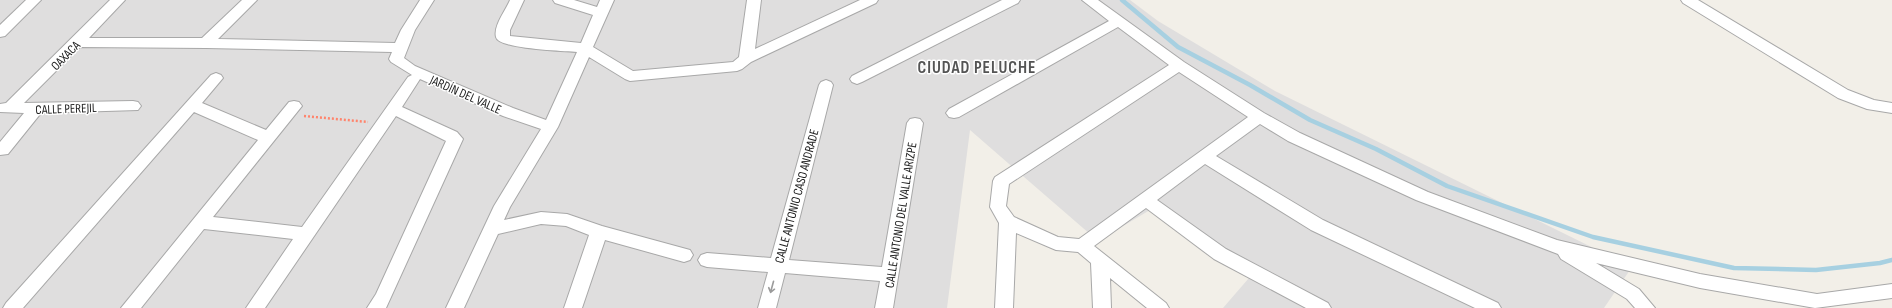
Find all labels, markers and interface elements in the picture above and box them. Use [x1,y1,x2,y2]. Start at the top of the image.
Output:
street label: OAXACA [48,37,84,74]
district label: CIUDAD PELUCHE [918,58,1037,78]
street label: JARDÍN DEL VALLE [426,72,504,118]
street label: CALLE PEREJIL [35,100,97,118]
street label: CALLE ANTONIO CASO ANDRADE [771,128,823,265]
street label: CALLE ANTONIO DEL VALLE ARIZPE [882,141,920,289]
one-way arrow [768,280,775,293]

